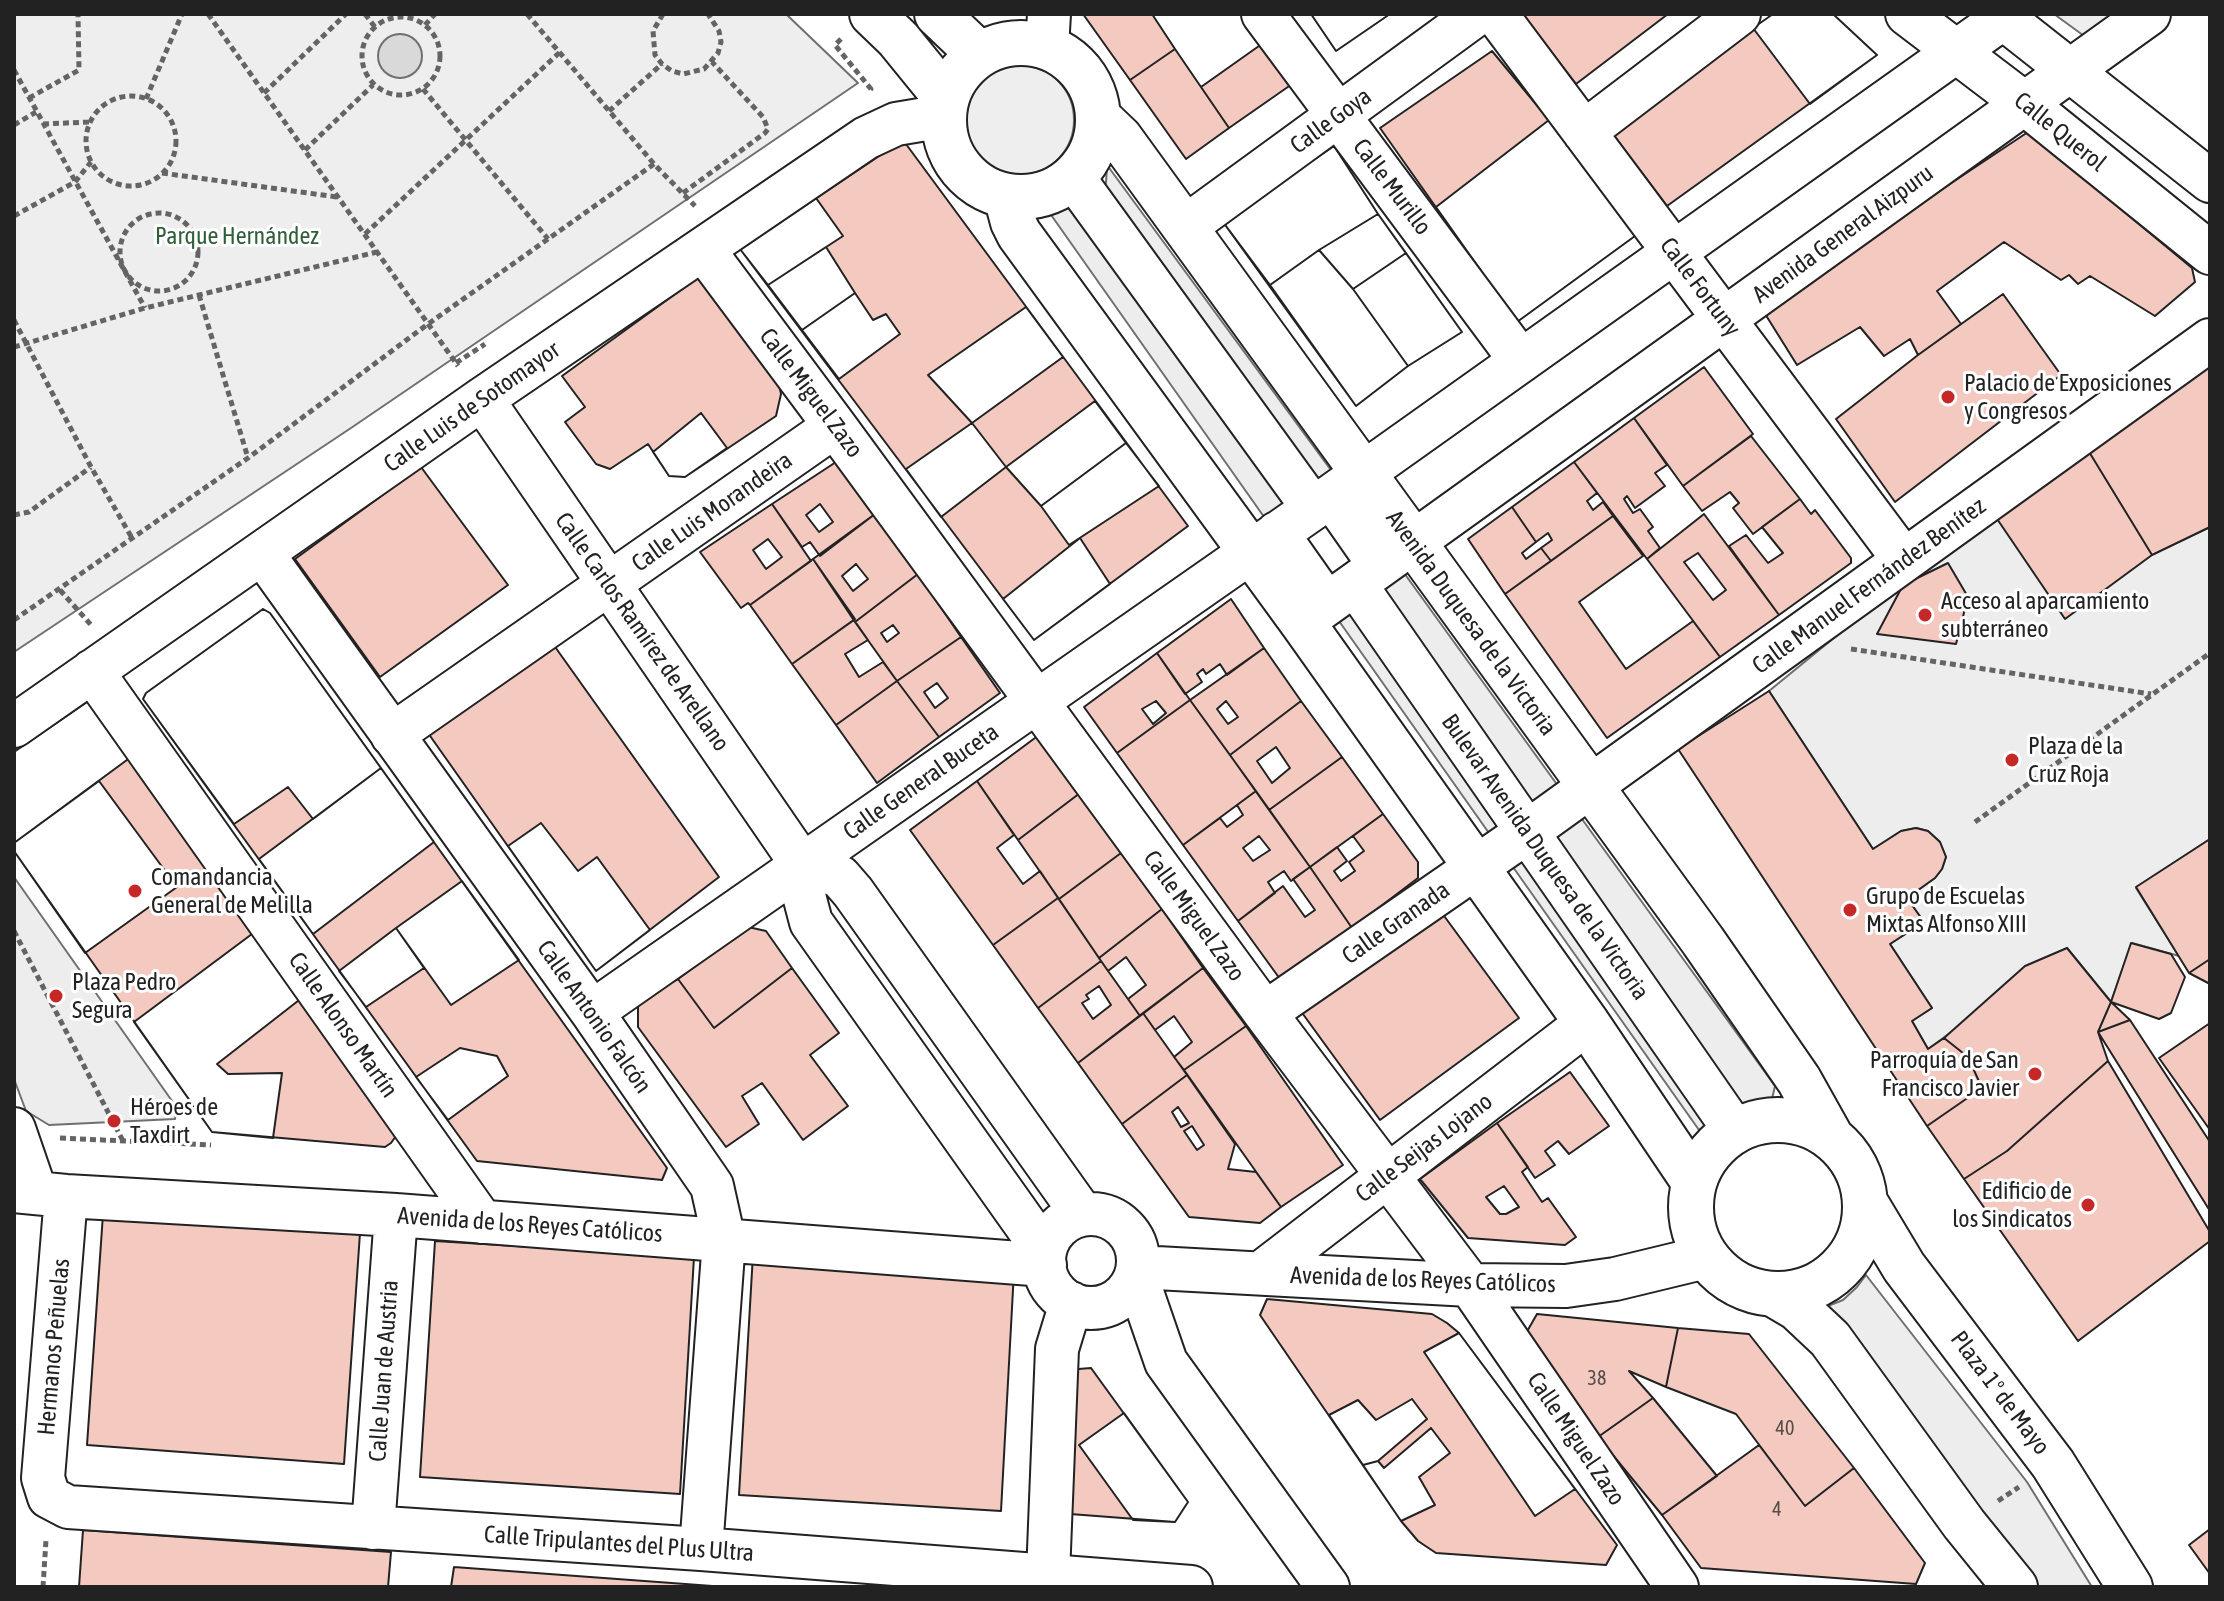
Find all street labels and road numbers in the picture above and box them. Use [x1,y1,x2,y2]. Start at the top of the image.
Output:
street label: Calle Goya [1285,82,1377,160]
street label: Calle Querol [2008,86,2112,178]
street label: Calle Murillo [1347,133,1437,241]
street label: Avenida General Aizpuru [1747,159,1939,309]
street label: Calle Fortuny [1654,232,1746,342]
street label: Calle Miguel Zazo [753,323,869,463]
street label: Calle Luis de Sotomayor [379,336,565,478]
street label: Calle Luis Morandeira [626,446,798,578]
street label: Calle Manuel Fernández Benítez [1747,492,1991,680]
street label: Avenida Duquesa de la Victoria [1380,505,1562,741]
street label: Calle Carlos Ramírez de Arellano [549,507,735,757]
street label: Bulevar Avenida Duquesa de la Victoria [1435,709,1655,1005]
street label: Calle General Buceta [838,718,1004,846]
street label: Calle Miguel Zazo [1137,845,1251,987]
street label: Calle Granada [1337,876,1455,970]
street label: Calle Antonio Falcón [531,935,657,1099]
street label: Calle Alonso Martín [282,947,404,1103]
street label: Calle Seijas Lojano [1350,1087,1498,1209]
street label: Avenida de los Reyes Católicos [397,1201,663,1249]
street label: Hermanos Peñuelas [32,1257,76,1437]
street label: Avenida de los Reyes Católicos [1290,1261,1556,1299]
street label: Calle Juan de Austria [363,1279,405,1463]
street label: Plaza 1º de Mayo [1944,1326,2056,1460]
street label: Calle Miguel Zazo [1521,1367,1631,1511]
street label: Calle Tripulantes del Plus Ultra [483,1520,755,1568]

